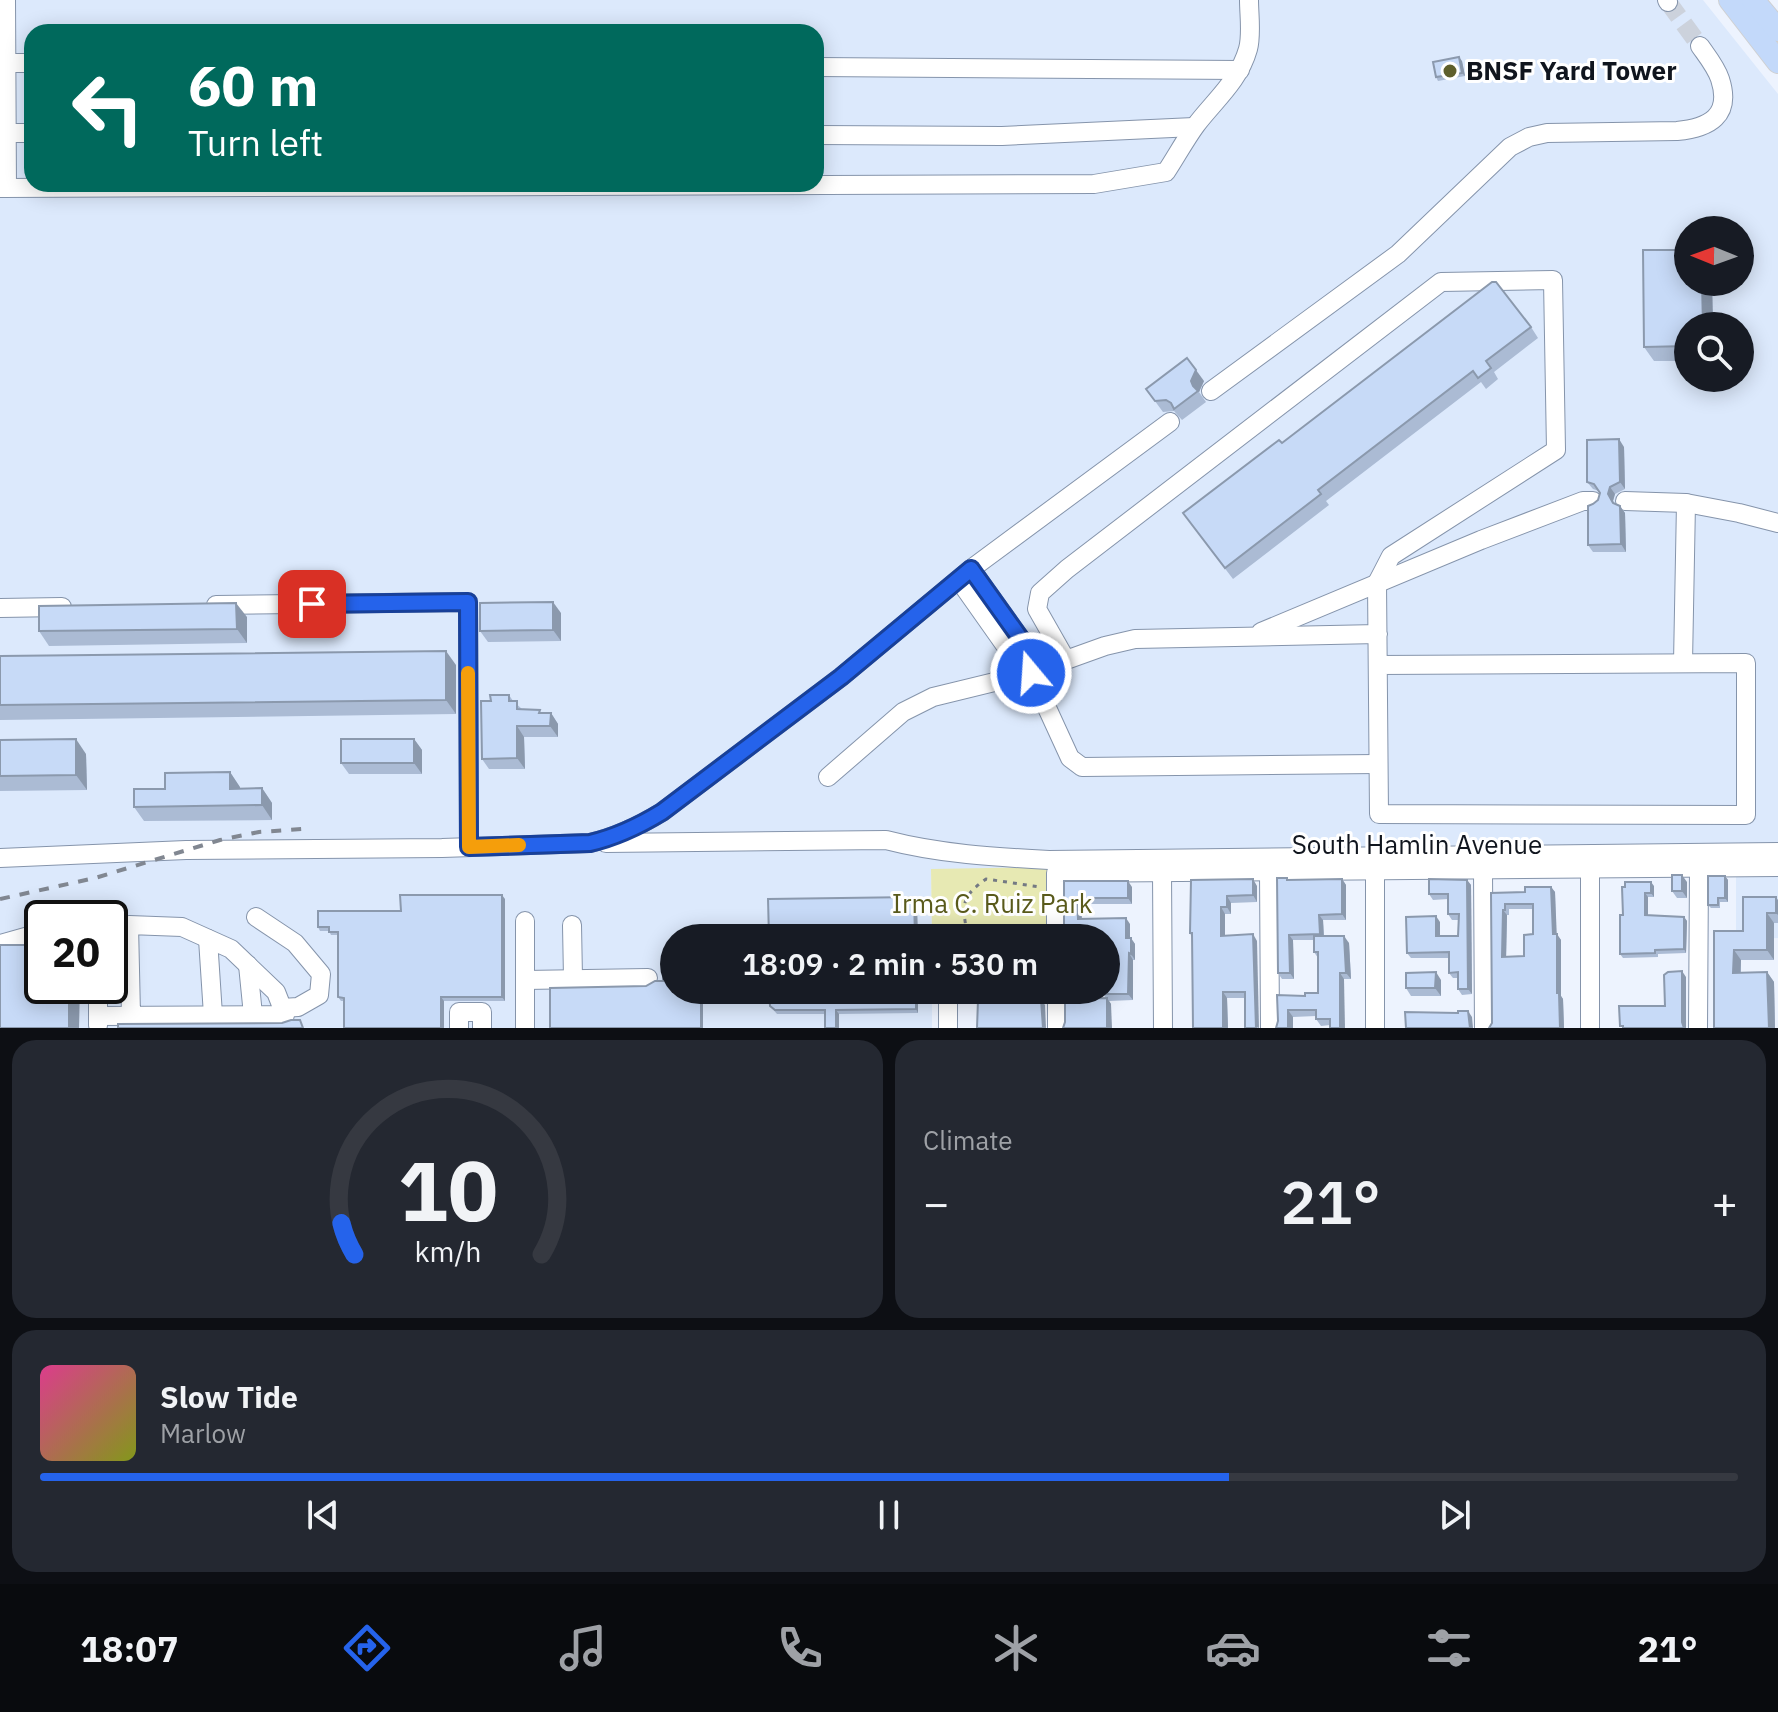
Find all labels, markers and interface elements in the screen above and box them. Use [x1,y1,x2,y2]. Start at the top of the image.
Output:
text: 60 m [188,49,318,121]
place label: BNSF Yard Tower [1466,53,1677,87]
icon: left [56,56,160,160]
marker: BNSF Yard Tower [1441,62,1459,80]
text: Turn left [188,119,323,166]
north arrow [1674,216,1754,296]
map controls [1674,216,1754,392]
button: search [1674,312,1754,392]
pin [278,570,346,638]
icon: arrive [290,582,334,626]
position arrow [989,631,1073,715]
street label: South Hamlin Avenue [1292,827,1542,861]
park label: Irma C. Ruiz Park [892,886,1093,920]
speed limit sign: 20 [24,900,128,1004]
text: 18:09 · 2 min · 530 m [742,944,1038,983]
text: Climate [923,1123,1013,1157]
text: 10 [398,1136,497,1244]
text: 21° [1280,1162,1381,1241]
text: − [923,1174,949,1231]
text: + [1712,1174,1738,1231]
text: km/h [414,1233,481,1270]
text: Slow Tide [160,1377,298,1416]
text: Marlow [160,1416,246,1450]
icon: previous [301,1493,345,1537]
icon: pause [867,1493,911,1537]
icon: next [1433,1493,1477,1537]
icon: directions [339,1620,395,1676]
icon: music [555,1620,611,1676]
icon: phone [772,1620,828,1676]
icon: climate [988,1620,1044,1676]
icon: car [1205,1620,1261,1676]
icon: filters [1421,1620,1477,1676]
text: 18:07 [80,1625,179,1672]
text: 21° [1638,1625,1698,1672]

